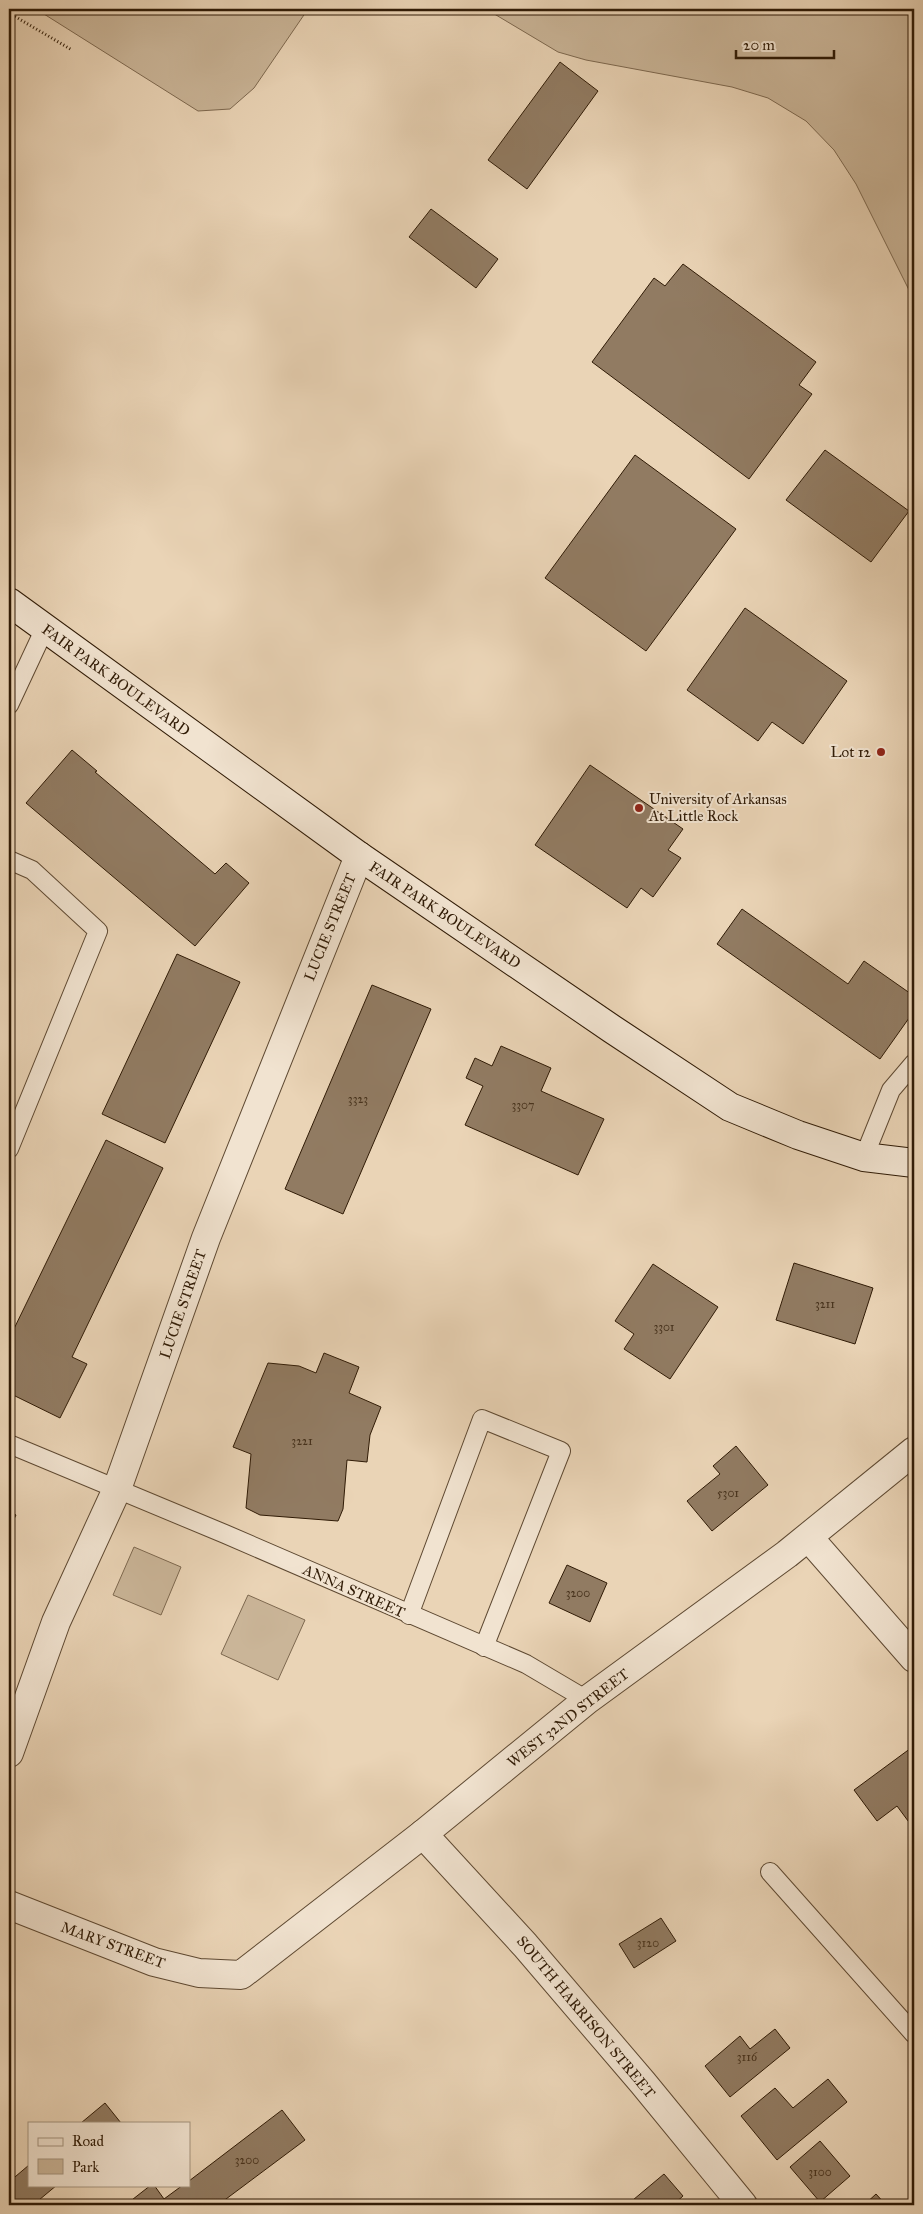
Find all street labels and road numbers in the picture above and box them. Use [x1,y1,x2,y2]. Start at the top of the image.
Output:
street label: FAIR PARK BOULEVARD [38,620,194,740]
street label: FAIR PARK BOULEVARD [366,858,524,973]
street label: LUCIE STREET [300,871,360,983]
street label: LUCIE STREET [156,1247,210,1361]
street label: ANNA STREET [299,1560,408,1622]
street label: WEST 32ND STREET [504,1665,632,1771]
street label: MARY STREET [58,1918,168,1972]
street label: SOUTH HARRISON STREET [513,1932,659,2102]

